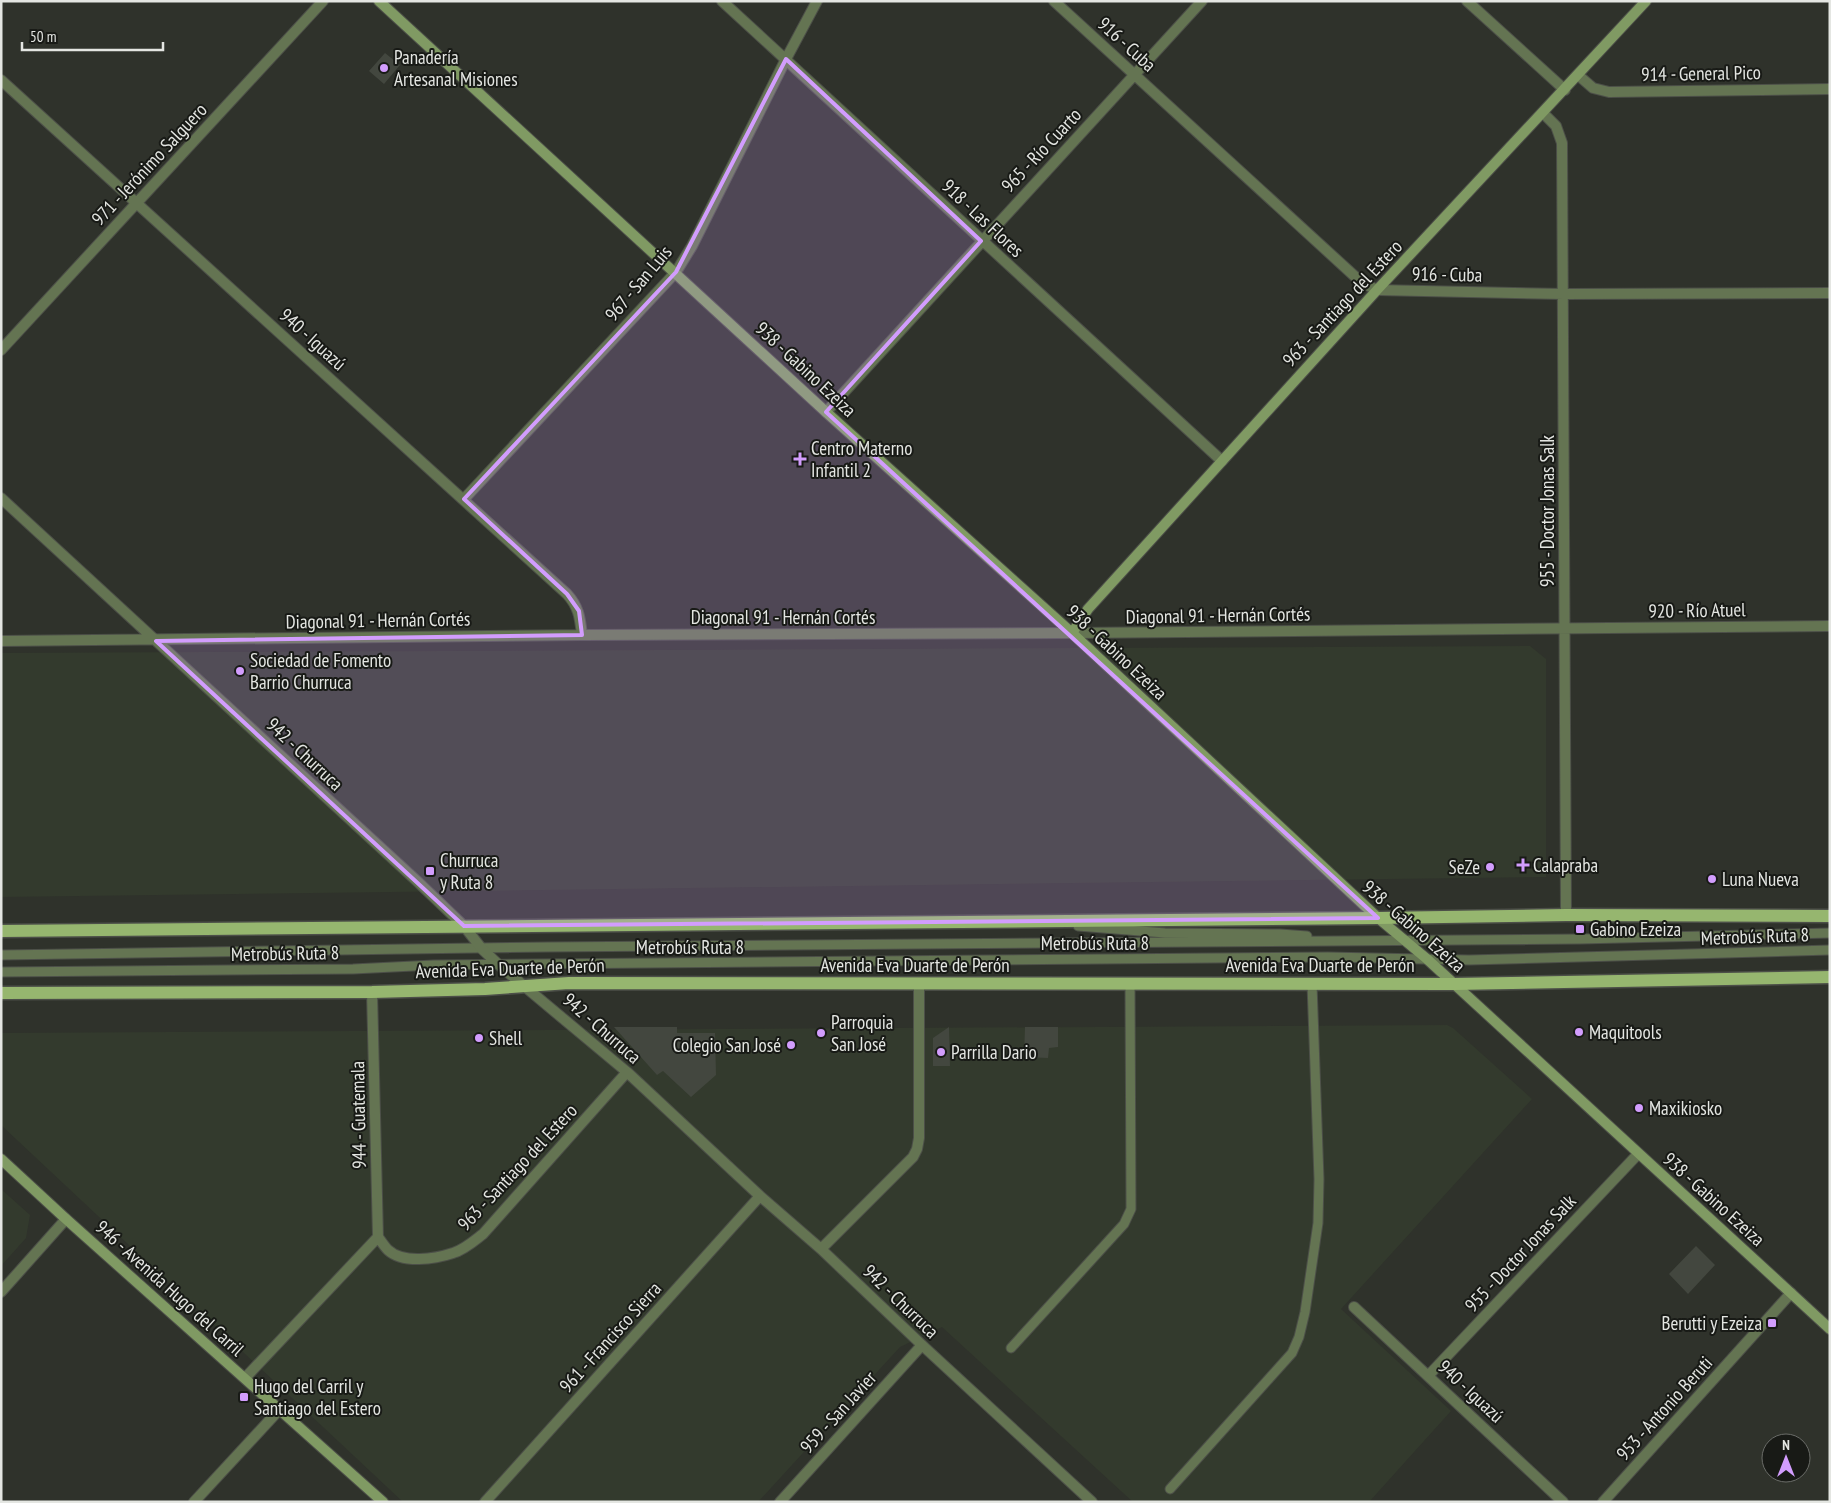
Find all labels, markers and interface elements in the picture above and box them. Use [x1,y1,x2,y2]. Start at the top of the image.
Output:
street label: 916 - Cuba [1093,12,1161,76]
scale bar [22,20,164,52]
text: 50 m [30,27,56,46]
place label: Panadería Artesanal Misiones [394,45,518,91]
street label: 914 - General Pico [1641,60,1761,86]
marker: Panadería Artesanal Misiones [378,62,390,74]
street label: 971 - Jerónimo Salguero [86,98,212,230]
street label: 965 - Río Cuarto [996,103,1086,197]
street label: 918 - Las Flores [937,174,1029,262]
street label: 963 - Santiago del Estero [1277,235,1407,371]
street label: 967 - San Luis [599,240,677,326]
street label: 916 - Cuba [1412,261,1482,287]
street label: 940 - Iguazú [275,303,351,375]
street label: 938 - Gabino Ezeiza [751,316,861,422]
street label: 955 - Doctor Jonas Salk [1535,434,1559,587]
place label: Centro Materno Infantil 2 [811,436,912,482]
marker: Centro Materno Infantil 2 [793,452,807,466]
street label: 920 - Río Atuel [1648,597,1746,623]
street label: 938 - Gabino Ezeiza [1062,599,1172,705]
street label: Diagonal 91 - Hernán Cortés [1125,601,1311,629]
street label: Diagonal 91 - Hernán Cortés [691,605,875,629]
street label: Diagonal 91 - Hernán Cortés [285,606,471,634]
place label: Sociedad de Fomento Barrio Churruca [250,648,391,694]
marker: Sociedad de Fomento Barrio Churruca [234,665,246,677]
street label: 942 - Churruca [262,712,348,796]
place label: Churruca y Ruta 8 [440,848,498,894]
place label: Calapraba [1533,853,1598,877]
place label: SeZe [1449,855,1480,879]
marker: Calapraba [1517,859,1529,871]
marker: SeZe [1484,861,1496,873]
marker: Churruca y Ruta 8 [424,865,436,877]
place label: Luna Nueva [1722,867,1799,891]
marker: Luna Nueva [1706,873,1718,885]
street label: 938 - Gabino Ezeiza [1358,875,1470,977]
place label: Gabino Ezeiza [1590,917,1681,941]
street label: Metrobús Ruta 8 [1700,922,1810,950]
marker: Gabino Ezeiza [1574,923,1586,935]
street label: Metrobús Ruta 8 [1041,931,1149,955]
street label: Metrobús Ruta 8 [636,935,744,959]
street label: Metrobús Ruta 8 [231,940,339,966]
street label: Avenida Eva Duarte de Perón [415,953,605,983]
street label: Avenida Eva Duarte de Perón [820,953,1010,977]
street label: Avenida Eva Duarte de Perón [1225,953,1415,977]
street label: 942 - Churruca [558,987,646,1069]
place label: Parroquia San José [831,1010,893,1056]
place label: Maquitools [1589,1020,1662,1044]
place label: Shell [489,1026,523,1050]
marker: Maquitools [1573,1026,1585,1038]
marker: Parroquia San José [815,1027,827,1039]
marker: Shell [473,1032,485,1044]
place label: Colegio San José [673,1033,781,1057]
marker: Colegio San José [785,1039,797,1051]
place label: Parrilla Dario [951,1040,1037,1064]
marker: Parrilla Dario [935,1046,947,1058]
street label: 944 - Guatemala [345,1061,371,1169]
place label: Maxikiosko [1649,1096,1722,1120]
street label: 963 - Santiago del Estero [452,1099,582,1235]
marker: Maxikiosko [1633,1102,1645,1114]
street label: 938 - Gabino Ezeiza [1658,1147,1770,1251]
street label: 955 - Doctor Jonas Salk [1459,1189,1581,1317]
street label: 946 - Avenida Hugo del Carril [91,1215,250,1361]
street label: 942 - Churruca [858,1259,944,1343]
street label: 961 - Francisco Sierra [554,1277,666,1397]
place label: Berutti y Ezeiza [1661,1311,1762,1335]
marker: Berutti y Ezeiza [1766,1317,1778,1329]
street label: 953 - Antonio Beruti [1611,1351,1717,1465]
street label: 940 - Iguazú [1433,1354,1509,1428]
street label: 959 - San Javier [795,1365,882,1458]
place label: Hugo del Carril y Santiago del Estero [254,1374,381,1420]
marker: Hugo del Carril y Santiago del Estero [238,1391,250,1403]
north arrow [1761,1433,1811,1483]
text: N [1782,1436,1790,1454]

